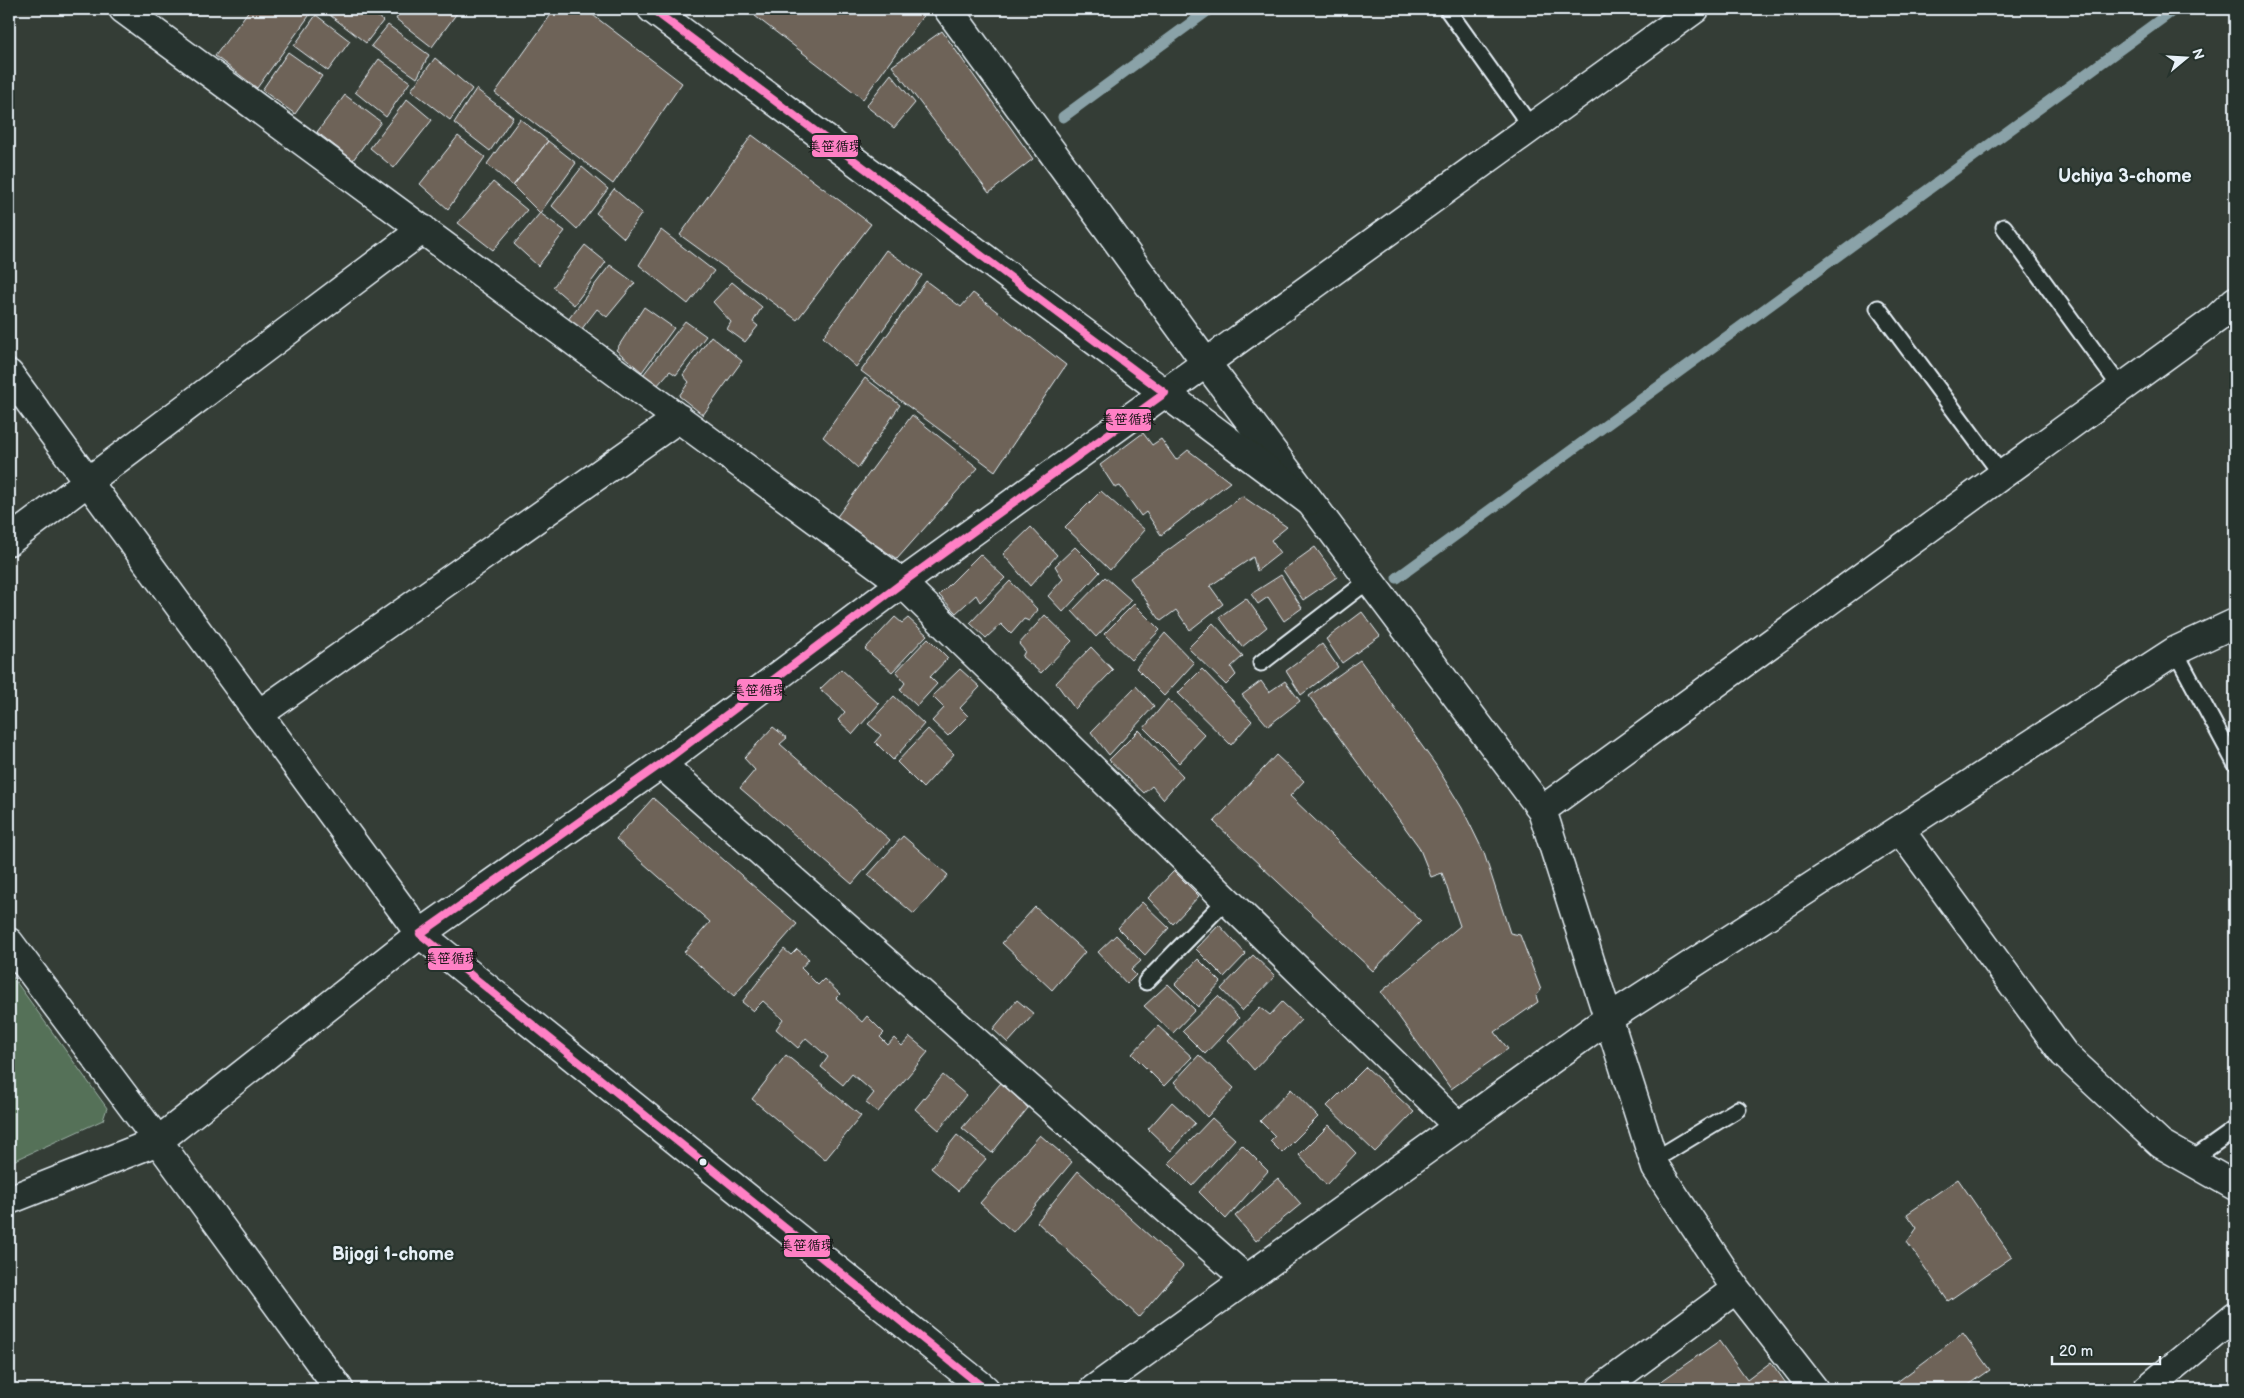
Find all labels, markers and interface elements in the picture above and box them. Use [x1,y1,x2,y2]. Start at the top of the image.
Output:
north arrow [2162,32,2212,82]
text: N [2188,47,2208,62]
line badge: 美笹循環 [811,134,859,158]
text: 美笹循環 [807,138,863,155]
district label: Uchiya 3-chome [2058,166,2192,187]
line badge: 美笹循環 [1105,408,1152,432]
text: 美笹循環 [1100,411,1156,428]
line badge: 美笹循環 [736,678,783,702]
text: 美笹循環 [731,682,787,699]
line badge: 美笹循環 [427,947,474,971]
text: 美笹循環 [423,950,479,967]
unlabelled marker [698,1157,708,1167]
line badge: 美笹循環 [783,1234,831,1258]
text: 美笹循環 [779,1237,835,1254]
district label: Bijogi 1-chome [332,1244,454,1265]
scale bar [2052,1333,2159,1365]
text: 20 m [2059,1342,2093,1361]

